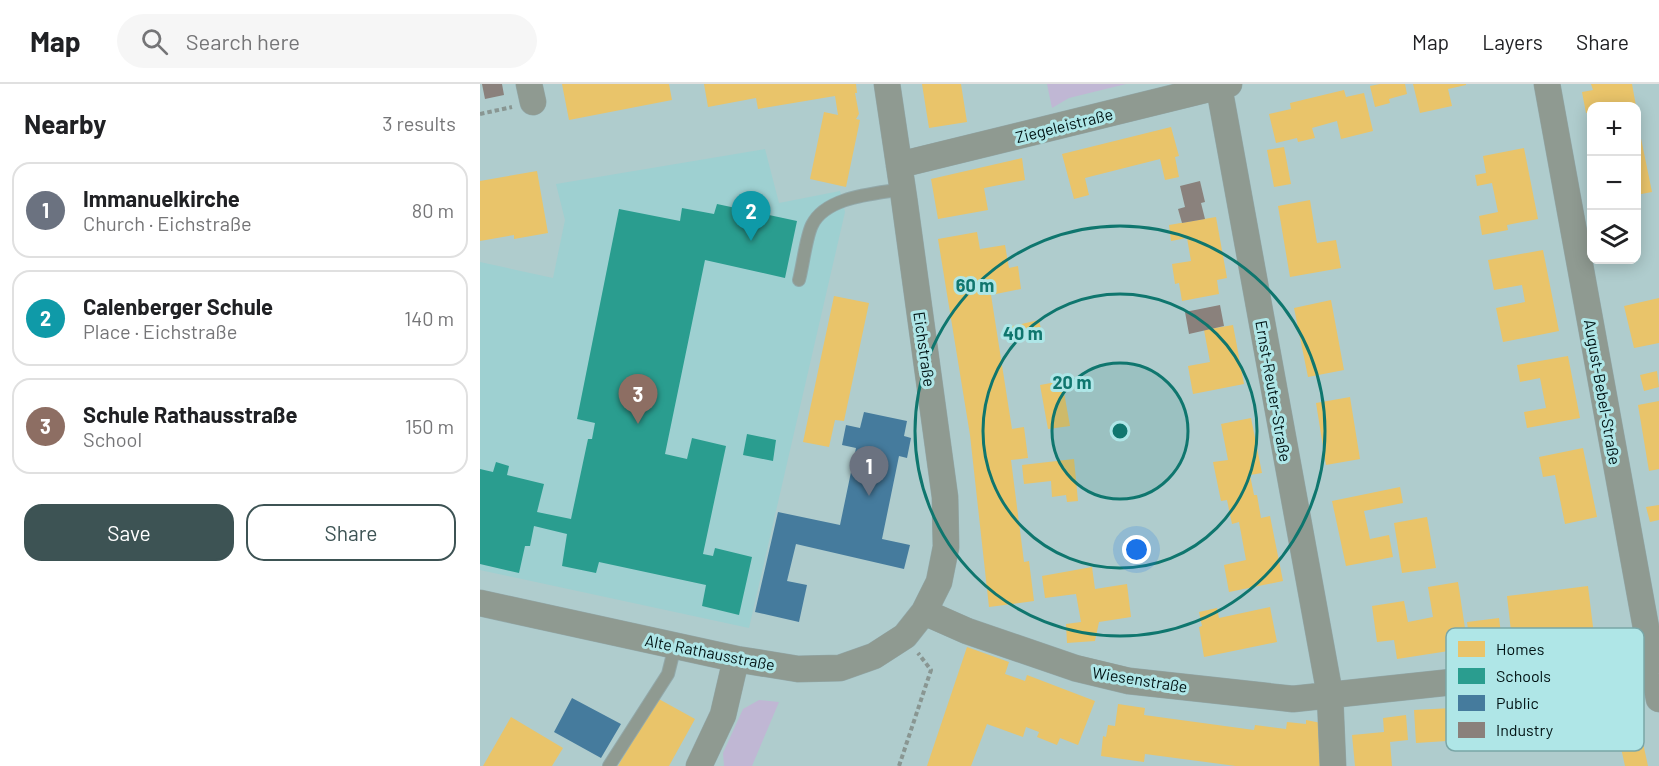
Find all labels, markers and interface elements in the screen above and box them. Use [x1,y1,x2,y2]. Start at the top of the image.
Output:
search box [117,14,537,68]
text: Map [30,24,81,58]
icon: search [138,25,171,58]
text: Search here [186,28,300,54]
text: Map [1412,29,1449,54]
text: Layers [1482,29,1543,54]
text: Share [1576,29,1629,54]
map controls [1587,102,1641,264]
button: + [1587,102,1641,156]
street label: Ziegeleistraße [1013,104,1115,146]
text: Nearby [24,108,106,139]
text: 3 results [382,111,456,135]
button: − [1587,156,1641,210]
text: Immanuelkirche [83,185,240,211]
pin: 2 [732,192,770,241]
text: 1 [42,198,49,222]
text: 80 m [412,198,454,222]
button: layers [1587,210,1641,264]
text: Church · Eichstraße [83,211,252,235]
text: 60 m [956,274,994,296]
text: Calenberger Schule [83,293,273,319]
text: 2 [40,306,51,330]
text: 140 m [404,306,454,330]
street label: Eichstraße [910,310,940,388]
street label: August-Bebel-Straße [1581,318,1625,466]
text: Place · Eichstraße [83,319,237,343]
street label: Ernst-Reuter-Straße [1252,319,1296,463]
text: 40 m [1003,322,1043,344]
text: 20 m [1053,371,1091,393]
pin: 3 [618,374,658,424]
text: Schule Rathausstraße [83,401,297,427]
text: 3 [40,414,51,438]
text: 150 m [405,414,454,438]
centre of rings [1110,421,1130,441]
text: School [83,427,142,451]
pin: 1 [850,446,888,496]
button: Save [24,504,234,561]
button: Share [246,504,456,561]
your location [1122,535,1151,564]
legend [1446,628,1644,751]
street label: Alte Rathausstraße [643,630,777,674]
text: Homes [1496,639,1544,658]
street label: Wiesenstraße [1091,662,1189,696]
text: Schools [1496,666,1551,685]
text: Public [1496,693,1539,712]
text: Industry [1496,720,1554,739]

